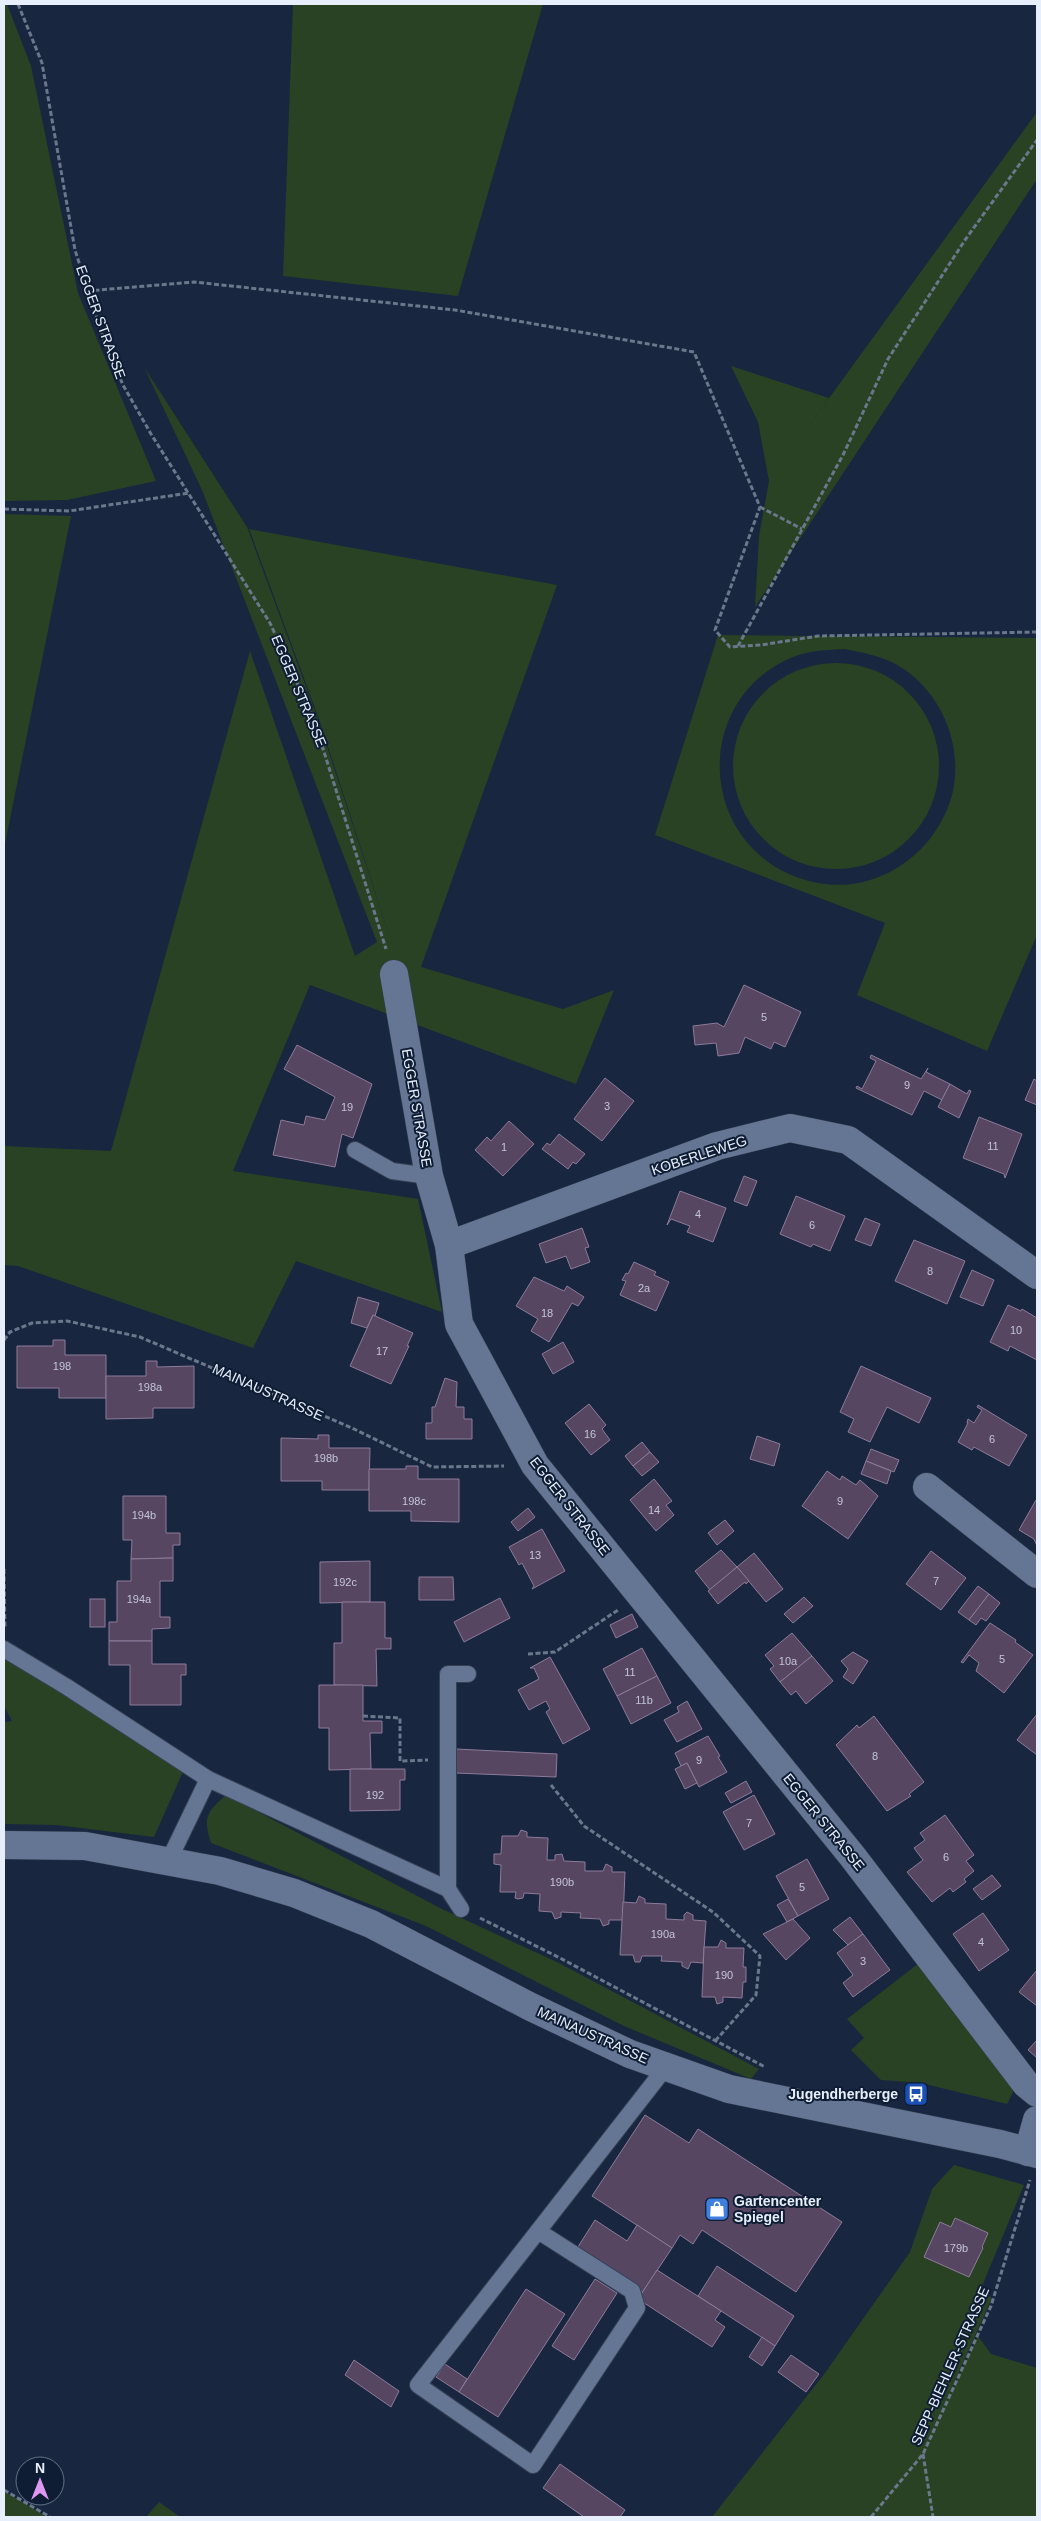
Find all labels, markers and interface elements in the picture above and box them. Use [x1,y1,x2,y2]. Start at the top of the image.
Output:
street label: EGGER STRASSE [73,263,129,381]
street label: EGGER STRASSE [268,633,330,749]
house number: 5 [761,1011,767,1023]
street label: EGGER STRASSE [399,1048,435,1168]
house number: 9 [904,1079,910,1091]
house number: 3 [604,1100,610,1112]
house number: 19 [341,1101,353,1113]
street label: KOBERLEWEG [649,1132,749,1178]
house number: 11 [987,1140,999,1152]
house number: 1 [501,1141,507,1153]
house number: 4 [695,1208,701,1220]
house number: 6 [809,1219,815,1231]
house number: 8 [927,1265,933,1277]
house number: 2a [638,1282,651,1294]
house number: 18 [541,1307,553,1319]
house number: 10 [1010,1324,1022,1336]
house number: 17 [376,1345,388,1357]
house number: 198 [53,1360,71,1372]
street label: MAINAUSTRASSE [210,1360,326,1424]
house number: 198a [138,1381,163,1393]
house number: 16 [584,1428,596,1440]
house number: 6 [989,1433,995,1445]
house number: 198b [314,1452,338,1464]
street label: EGGER STRASSE [527,1454,613,1558]
house number: 198c [402,1495,426,1507]
house number: 9 [837,1495,843,1507]
house number: 14 [648,1504,660,1516]
house number: 194b [132,1509,156,1521]
house number: 13 [529,1549,541,1561]
house number: 7 [933,1575,939,1587]
house number: 192c [333,1576,357,1588]
house number: 194a [127,1593,152,1605]
house number: 5 [999,1653,1005,1665]
house number: 10a [779,1655,798,1667]
house number: 11 [624,1666,636,1678]
house number: 11b [635,1694,653,1706]
house number: 8 [872,1750,878,1762]
house number: 9 [696,1754,702,1766]
street label: EGGER STRASSE [780,1770,868,1874]
house number: 192 [366,1789,384,1801]
house number: 7 [746,1817,752,1829]
house number: 6 [943,1851,949,1863]
house number: 190b [550,1876,574,1888]
house number: 5 [799,1881,805,1893]
house number: 190a [651,1928,676,1940]
house number: 4 [978,1936,984,1948]
house number: 3 [860,1955,866,1967]
house number: 190 [715,1969,733,1981]
street label: MAINAUSTRASSE [535,2003,651,2067]
bus stop icon: Jugendherberge [903,2081,929,2107]
place label: Jugendherberge [788,2086,898,2102]
place label: Gartencenter Spiegel [734,2193,822,2225]
shop icon: Gartencenter Spiegel [704,2196,730,2222]
house number: 179b [944,2242,968,2254]
street label: SEPP-BIEHLER-STRASSE [908,2284,992,2448]
north arrow [15,2456,65,2506]
text: N [35,2460,45,2476]

